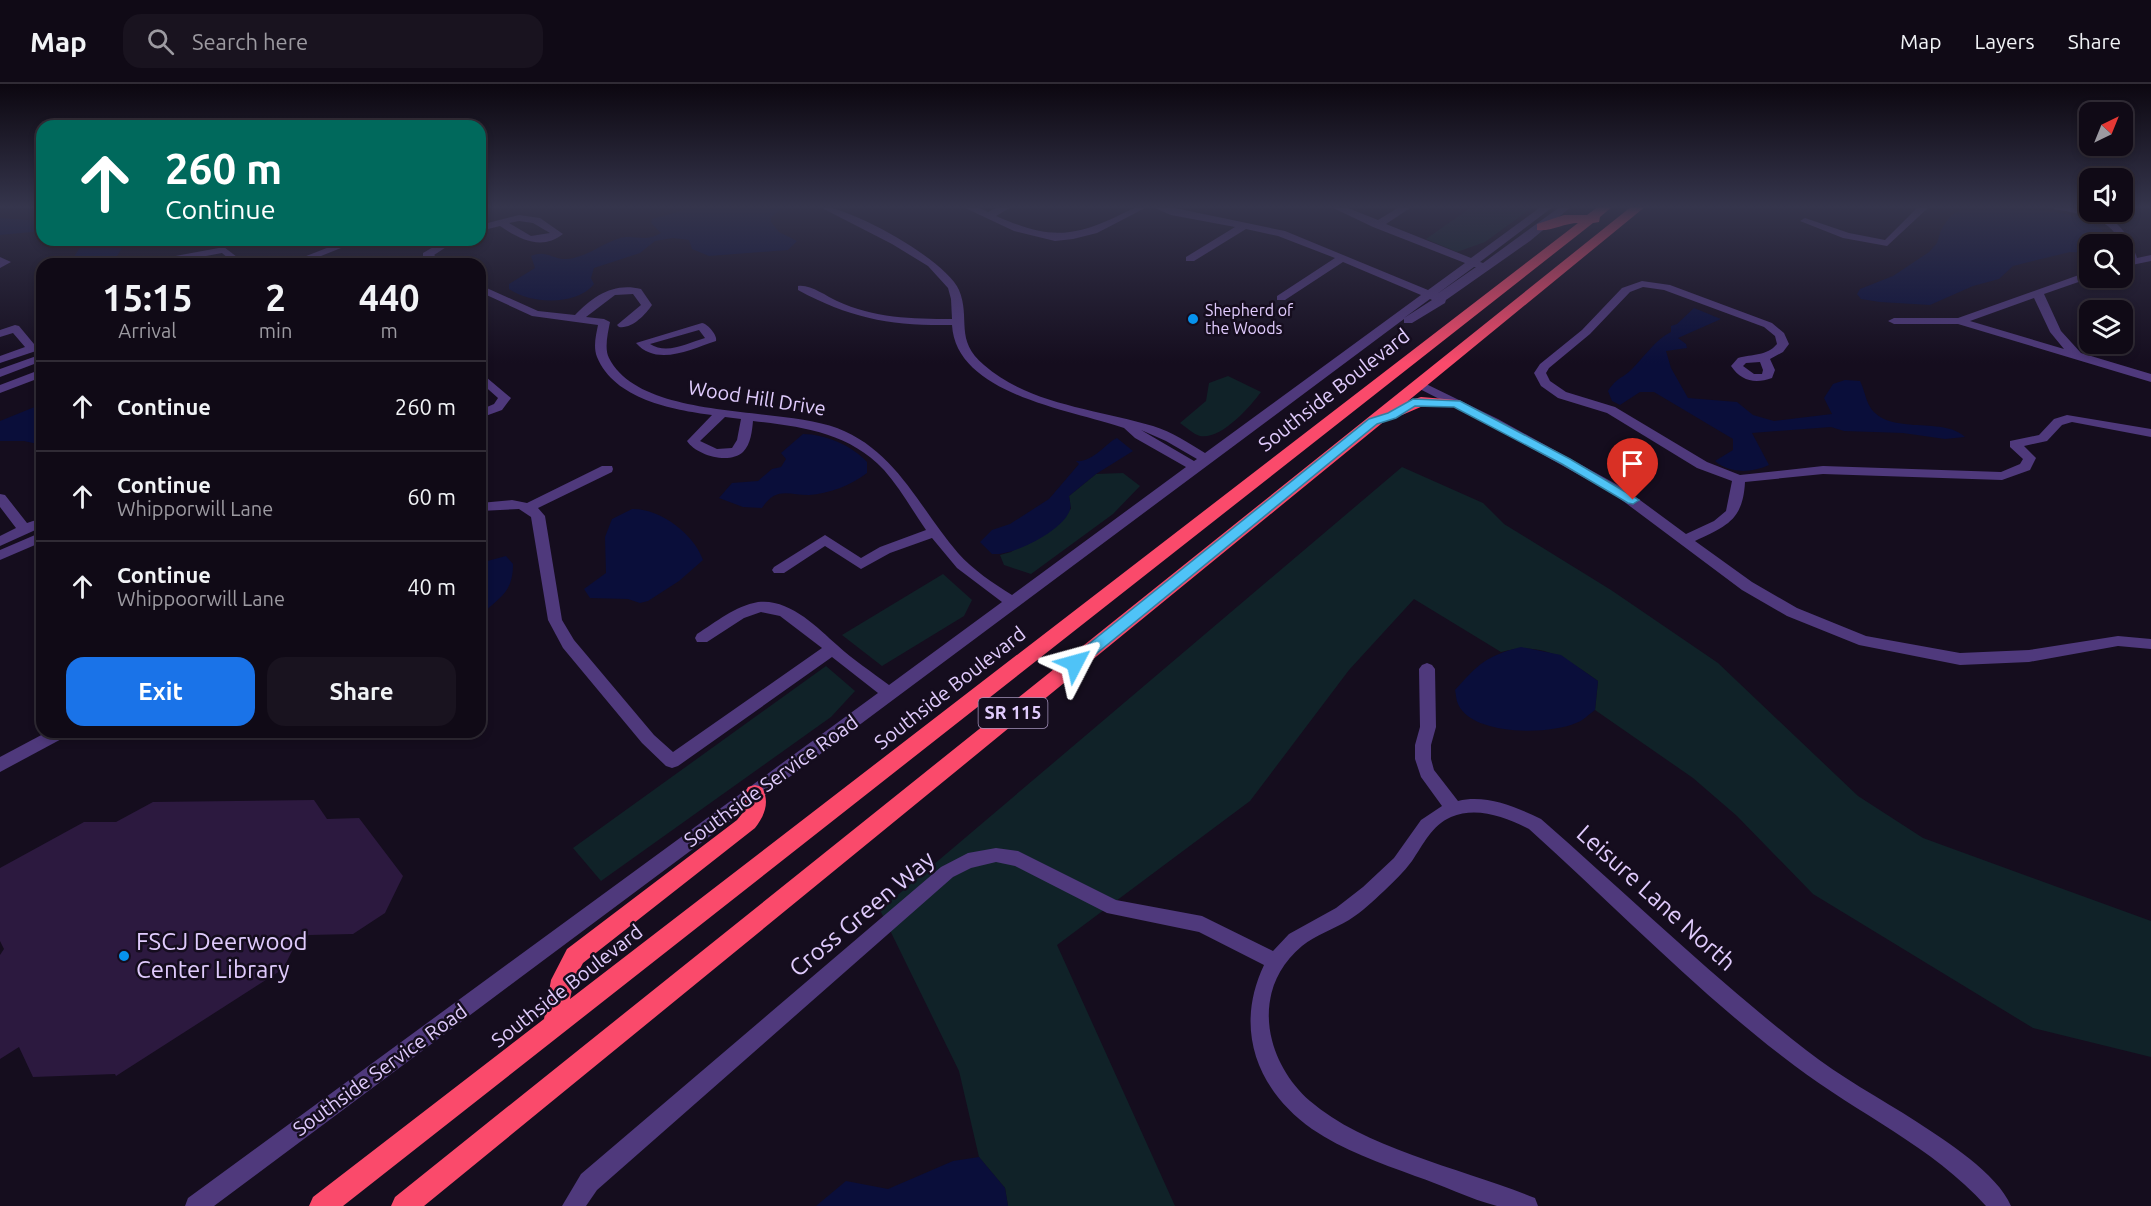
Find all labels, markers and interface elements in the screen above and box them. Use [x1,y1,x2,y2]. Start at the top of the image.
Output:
search box [123,14,543,68]
icon: search [144,25,177,58]
text: Map [30,26,87,57]
text: Search here [192,29,308,54]
text: Map [1900,29,1941,53]
text: Layers [1974,29,2035,53]
text: Share [2068,29,2121,53]
north arrow [2079,102,2133,156]
map controls [2079,102,2133,354]
icon: ahead [66,144,144,222]
text: 260 m [165,145,282,192]
button: sound [2079,168,2133,222]
text: Continue [165,194,276,224]
button: search [2079,234,2133,288]
text: 15:15 [102,277,192,318]
text: 2 [265,277,286,318]
text: 440 [359,277,420,318]
button: layers [2079,300,2133,354]
place label: Shepherd of the Woods [1205,301,1294,337]
marker: Shepherd of the Woods [1186,312,1200,326]
text: Arrival [118,319,177,342]
text: min [259,319,292,342]
text: m [381,319,398,342]
street label: Southside Boulevard [1254,324,1414,456]
street label: Wood Hill Drive [687,375,828,420]
icon: ahead [66,390,99,423]
text: Continue [117,394,211,419]
text: 260 m [395,394,456,419]
pin [1607,438,1658,500]
icon: arrive [1616,447,1649,480]
text: Continue [117,472,211,497]
icon: ahead [66,480,99,513]
text: 60 m [407,484,456,509]
text: Whipporwill Lane [117,497,273,520]
text: Continue [117,562,211,587]
icon: ahead [66,570,99,603]
text: 40 m [407,574,456,599]
text: Whippoorwill Lane [117,587,285,610]
street label: Southside Boulevard [870,622,1030,754]
position arrow [1043,631,1107,695]
button: Exit [66,657,255,726]
button: Share [267,657,456,726]
road number: SR 115 [978,698,1048,728]
street label: Southside Service Road [679,710,862,851]
street label: Leisure Lane North [1572,819,1741,976]
street label: Cross Green Way [784,845,940,982]
street label: Southside Boulevard [487,920,647,1052]
place label: FSCJ Deerwood Center Library [136,928,308,983]
marker: FSCJ Deerwood Center Library [117,949,131,963]
street label: Southside Service Road [288,999,471,1140]

